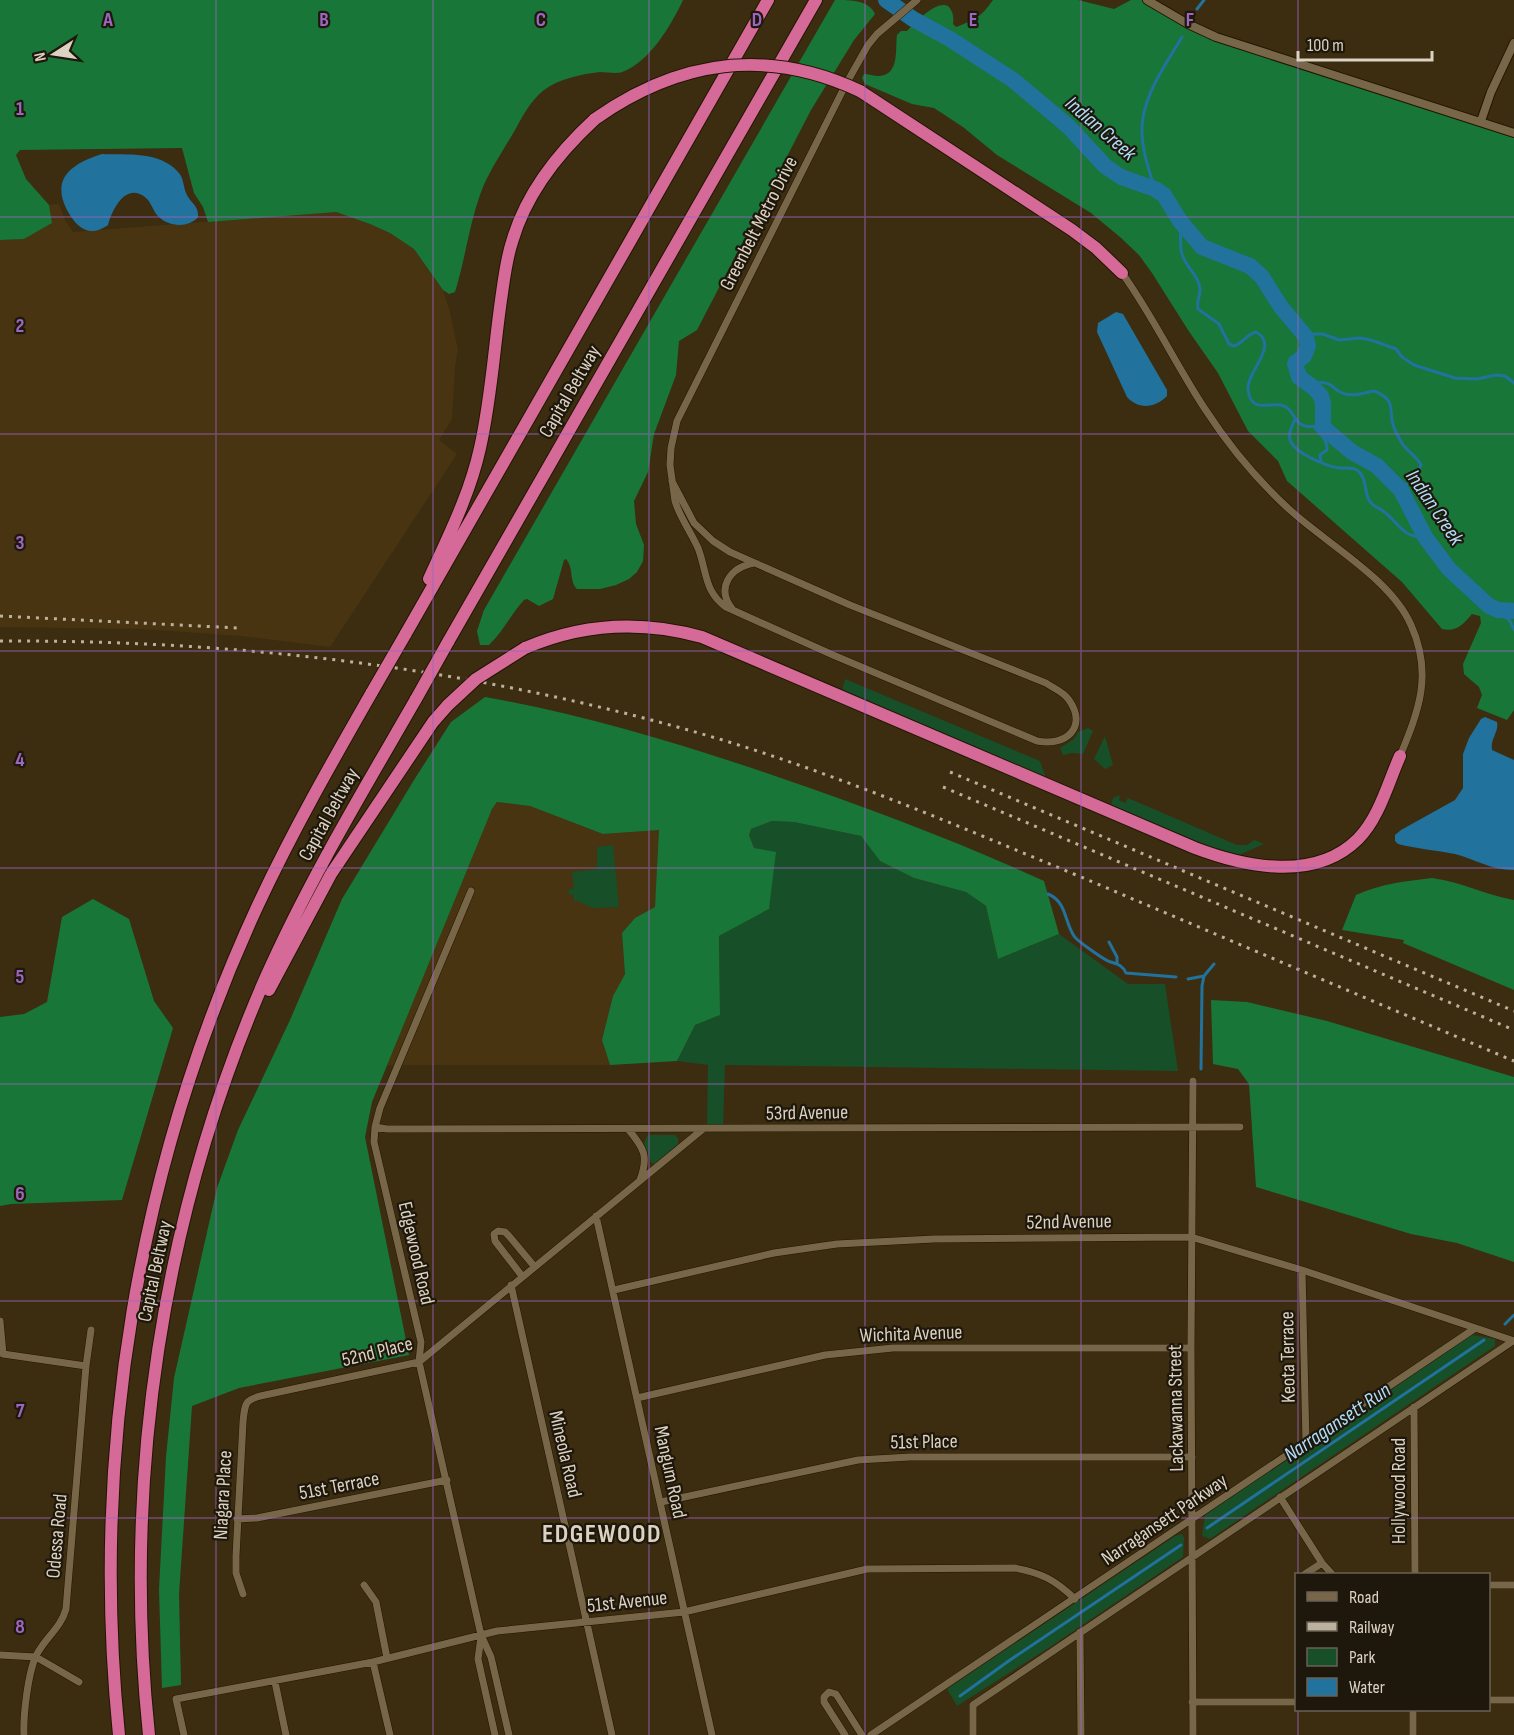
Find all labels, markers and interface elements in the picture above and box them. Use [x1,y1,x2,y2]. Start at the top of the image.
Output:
text: A [102,8,113,32]
text: B [319,8,329,32]
text: C [536,8,546,32]
text: D [752,8,762,32]
text: E [969,8,977,32]
text: F [1186,8,1194,32]
north arrow [24,24,84,84]
scale bar [1298,24,1432,62]
text: 100 m [1307,35,1344,56]
text: N [31,51,51,63]
water label: Indian Creek [1060,91,1142,167]
text: 1 [16,97,24,121]
street label: Greenbelt Metro Drive [715,152,803,294]
text: 2 [16,314,24,338]
street label: Capital Beltway [534,341,606,442]
water label: Indian Creek [1400,465,1470,551]
text: 3 [16,531,25,555]
text: 4 [15,748,25,772]
street label: Capital Beltway [293,764,364,865]
text: 5 [16,965,25,989]
street label: 53rd Avenue [766,1100,848,1126]
text: 6 [15,1182,25,1206]
street label: Edgewood Road [393,1199,440,1307]
street label: 52nd Avenue [1026,1209,1112,1235]
street label: Capital Beltway [133,1218,177,1324]
street label: Keota Terrace [1275,1311,1301,1403]
street label: Wichita Avenue [859,1320,963,1348]
street label: 52nd Place [339,1332,415,1372]
street label: Lackawanna Street [1163,1344,1189,1472]
water label: Narragansett Run [1279,1378,1395,1467]
text: 7 [16,1399,25,1423]
street label: Mineola Road [543,1408,587,1500]
street label: Mangum Road [649,1424,692,1521]
street label: 51st Place [890,1429,958,1455]
street label: Hollywood Road [1387,1438,1411,1544]
street label: Niagara Place [209,1450,237,1540]
street label: 51st Terrace [297,1466,381,1506]
street label: Narragansett Parkway [1097,1469,1232,1571]
street label: Odessa Road [41,1493,73,1579]
district label: EDGEWOOD [542,1519,662,1550]
legend [1295,1573,1490,1711]
street label: 51st Avenue [586,1586,668,1618]
text: Road [1349,1587,1379,1608]
text: 8 [15,1615,25,1639]
text: Railway [1349,1617,1394,1638]
text: Park [1349,1647,1375,1668]
text: Water [1349,1677,1385,1698]

